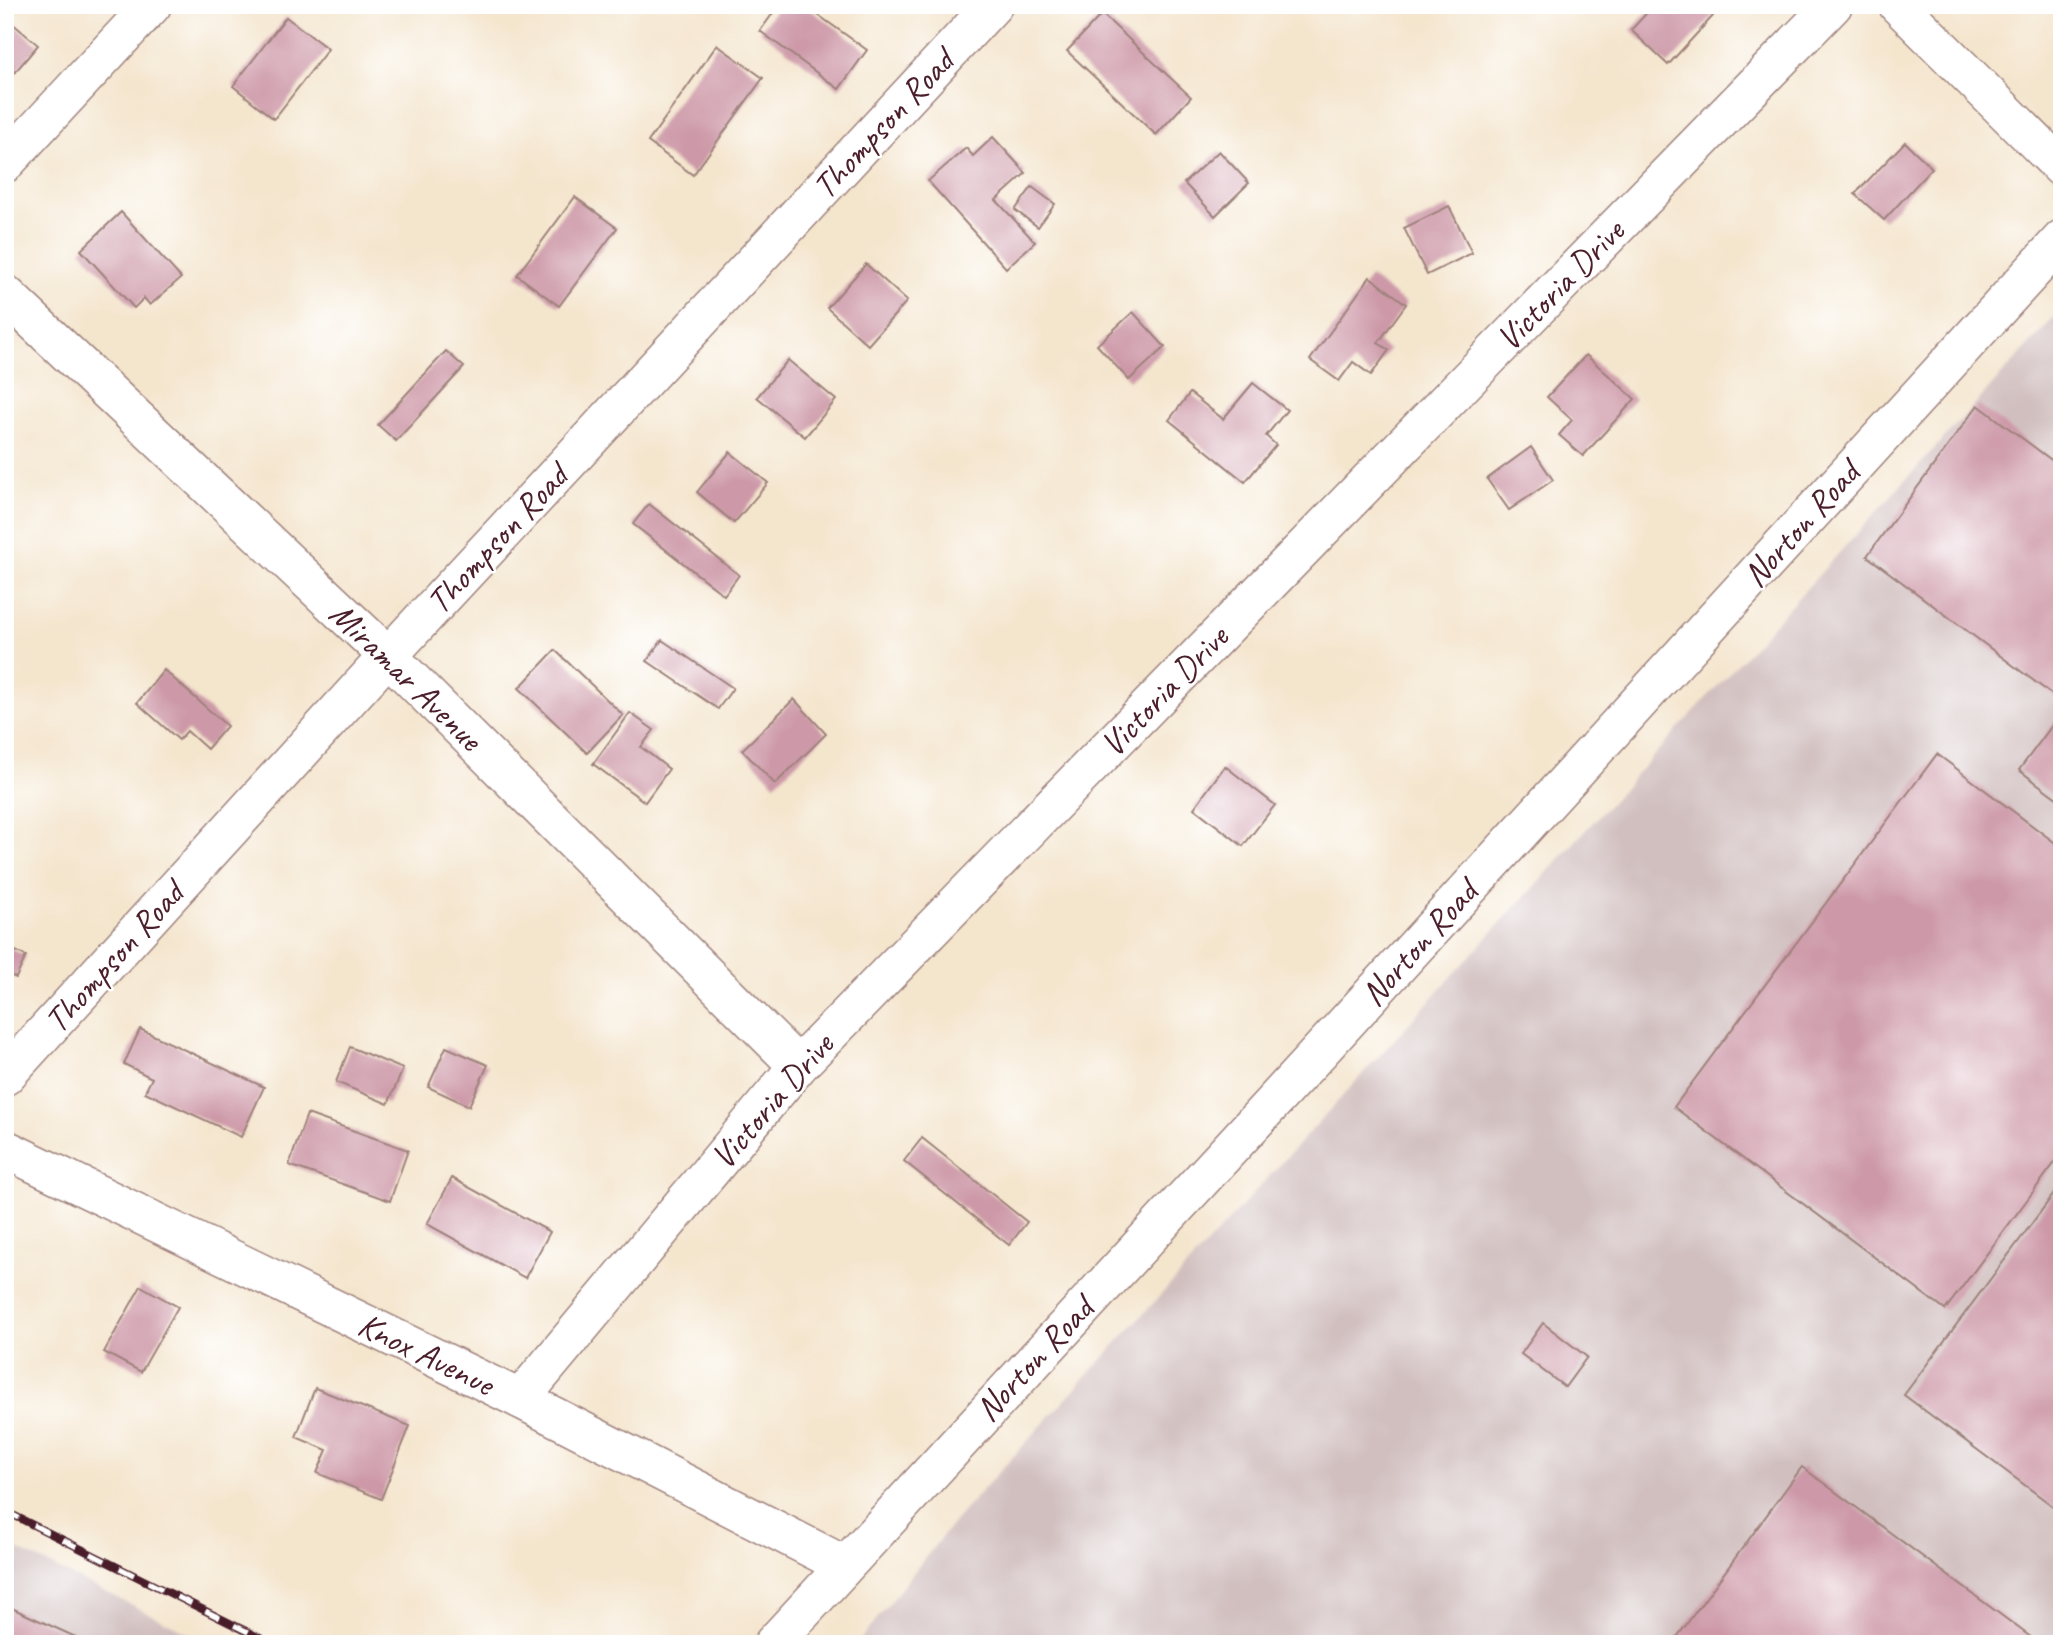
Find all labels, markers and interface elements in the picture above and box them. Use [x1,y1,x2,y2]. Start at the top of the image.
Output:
street label: Thompson Road [802,36,967,208]
street label: Victoria Drive [1486,208,1636,360]
street label: Norton Road [1733,448,1873,596]
street label: Thompson Road [416,451,581,623]
street label: Miramar Avenue [320,592,494,762]
street label: Victoria Drive [1090,614,1240,766]
street label: Norton Road [1351,867,1491,1015]
street label: Thompson Road [34,868,197,1042]
street label: Victoria Drive [701,1022,845,1178]
street label: Norton Road [965,1284,1107,1431]
street label: Knox Avenue [351,1302,503,1407]

